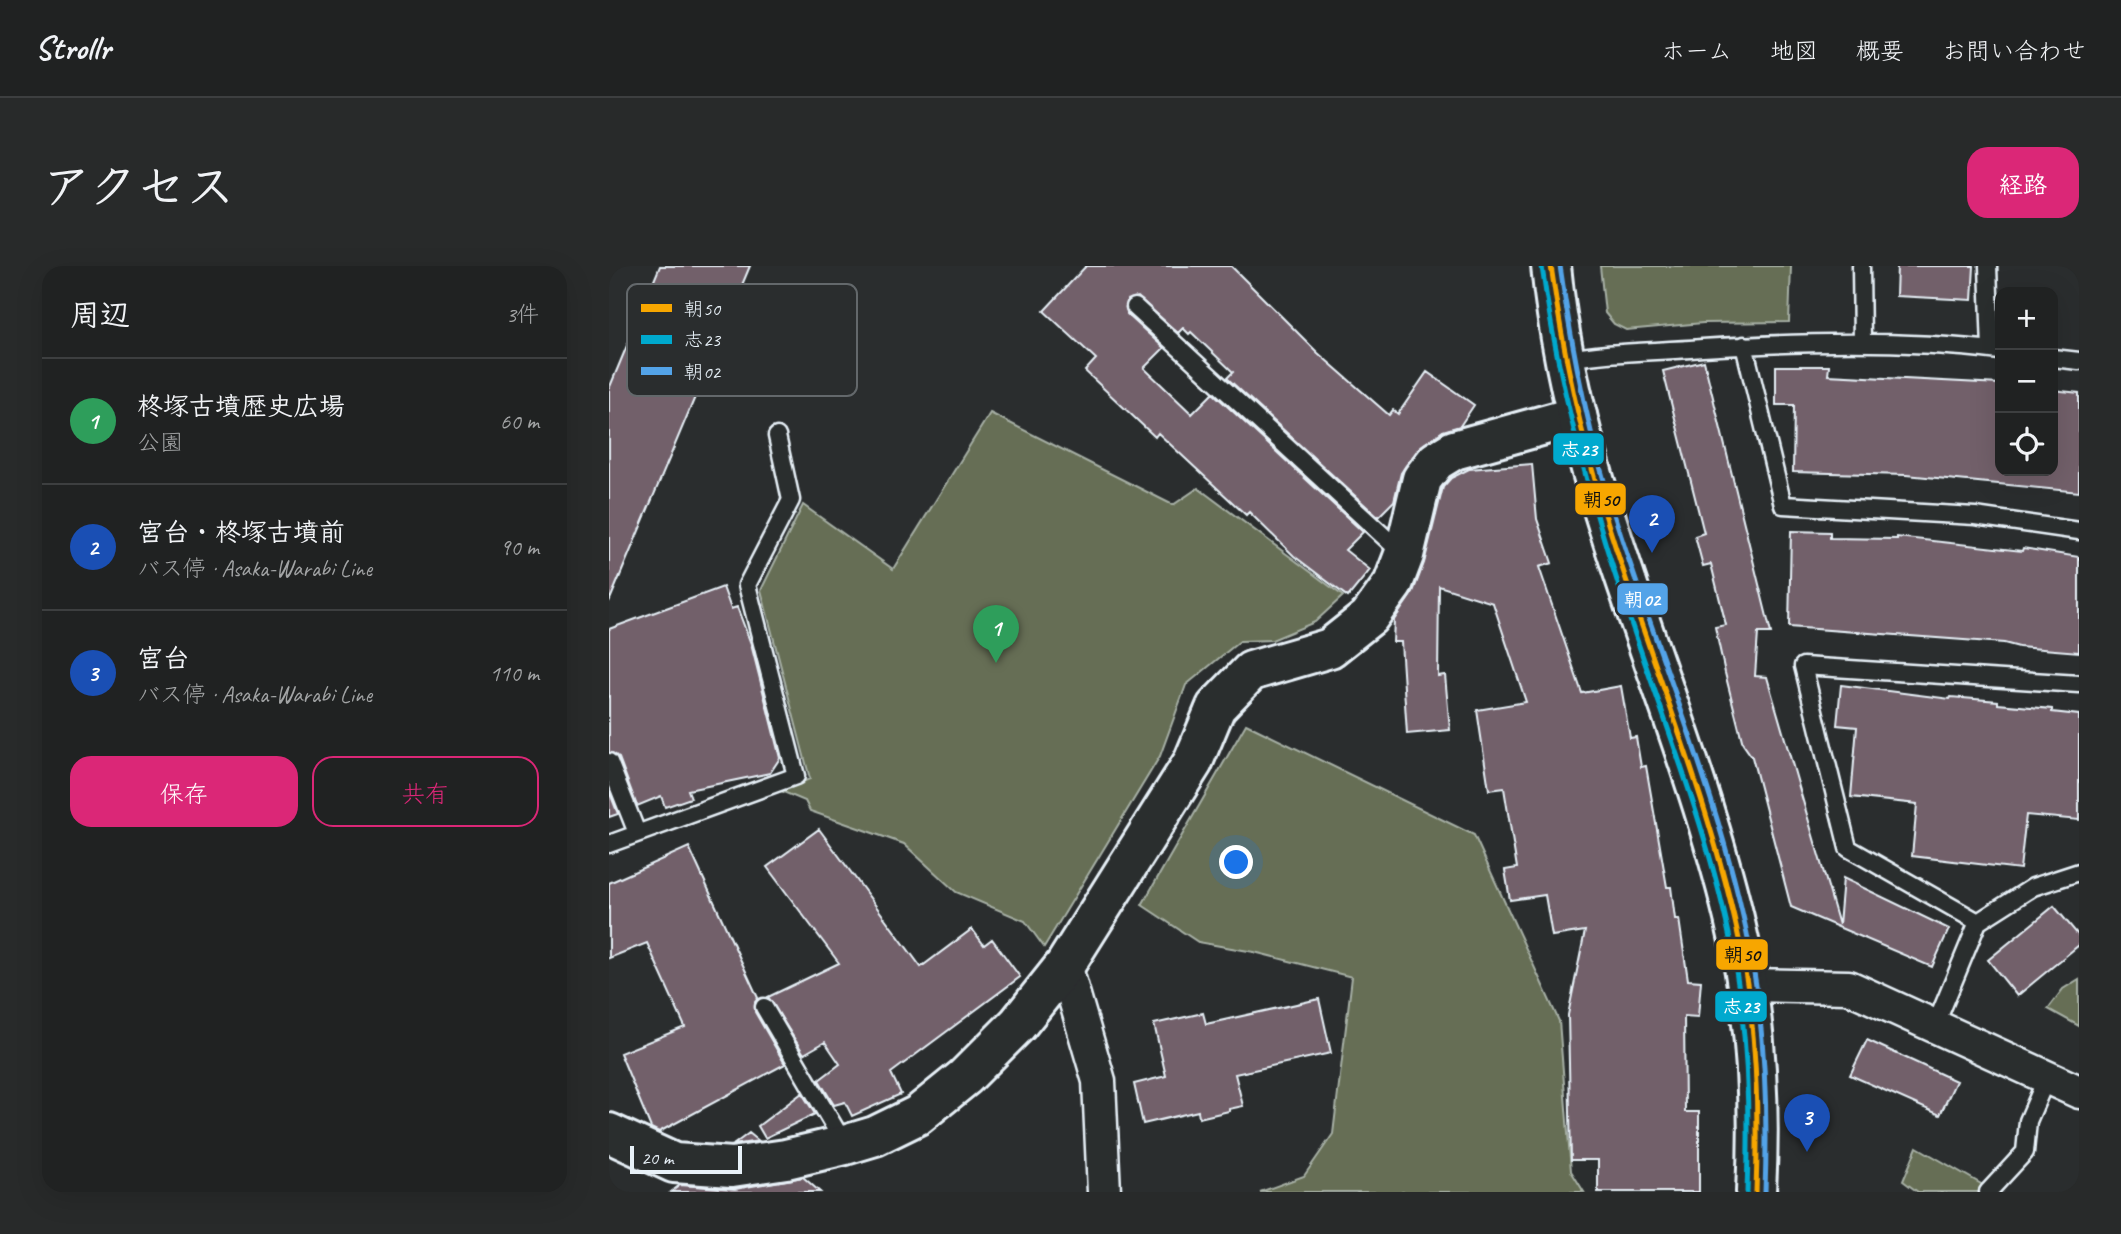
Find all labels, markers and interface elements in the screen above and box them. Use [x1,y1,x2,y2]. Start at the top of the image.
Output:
text: Strollr [35,27,110,69]
text: ホーム [1661,36,1732,66]
text: 地図 [1770,36,1818,66]
text: 概要 [1856,36,1904,66]
text: お問い合わせ [1942,36,2086,66]
button: 経路 [1967,147,2079,218]
text: アクセス [42,156,235,218]
legend [627,284,857,396]
map controls [1995,287,2058,476]
button: + [1995,287,2058,350]
text: 周辺 [70,296,130,334]
text: 朝50 [684,297,722,321]
text: 3件 [506,300,539,329]
text: 志23 [684,328,722,352]
button: − [1995,350,2058,413]
text: 朝02 [684,360,722,384]
text: 柊塚古墳歴史広場 [137,390,345,423]
text: 1 [88,407,98,436]
text: 60 m [500,407,539,436]
button: locate [1995,413,2058,476]
text: 公園 [137,428,183,457]
line badge: 志23 [1552,432,1605,466]
text: 志23 [1561,438,1599,462]
line badge: 朝50 [1574,482,1627,516]
text: 朝50 [1583,488,1621,512]
pin: 2 [1629,495,1675,553]
text: 宮台・柊塚古墳前 [137,516,345,549]
text: 2 [88,533,98,562]
text: 90 m [500,533,539,562]
text: バス停 · Asaka-Warabi Line [137,554,372,583]
line badge: 朝02 [1616,582,1669,616]
text: 朝02 [1624,588,1662,612]
pin: 1 [973,605,1019,663]
text: 宮台 [137,642,189,675]
text: 3 [88,659,98,688]
text: 110 m [490,659,539,688]
text: バス停 · Asaka-Warabi Line [137,680,372,709]
button: 保存 [70,756,298,827]
button: 共有 [312,756,539,827]
your location [1219,845,1253,879]
line badge: 朝50 [1715,938,1769,971]
text: 朝50 [1724,943,1762,967]
line badge: 志23 [1714,990,1768,1023]
text: 志23 [1723,995,1761,1019]
pin: 3 [1784,1094,1830,1152]
scale bar [630,1143,742,1175]
text: 20 m [641,1146,673,1170]

